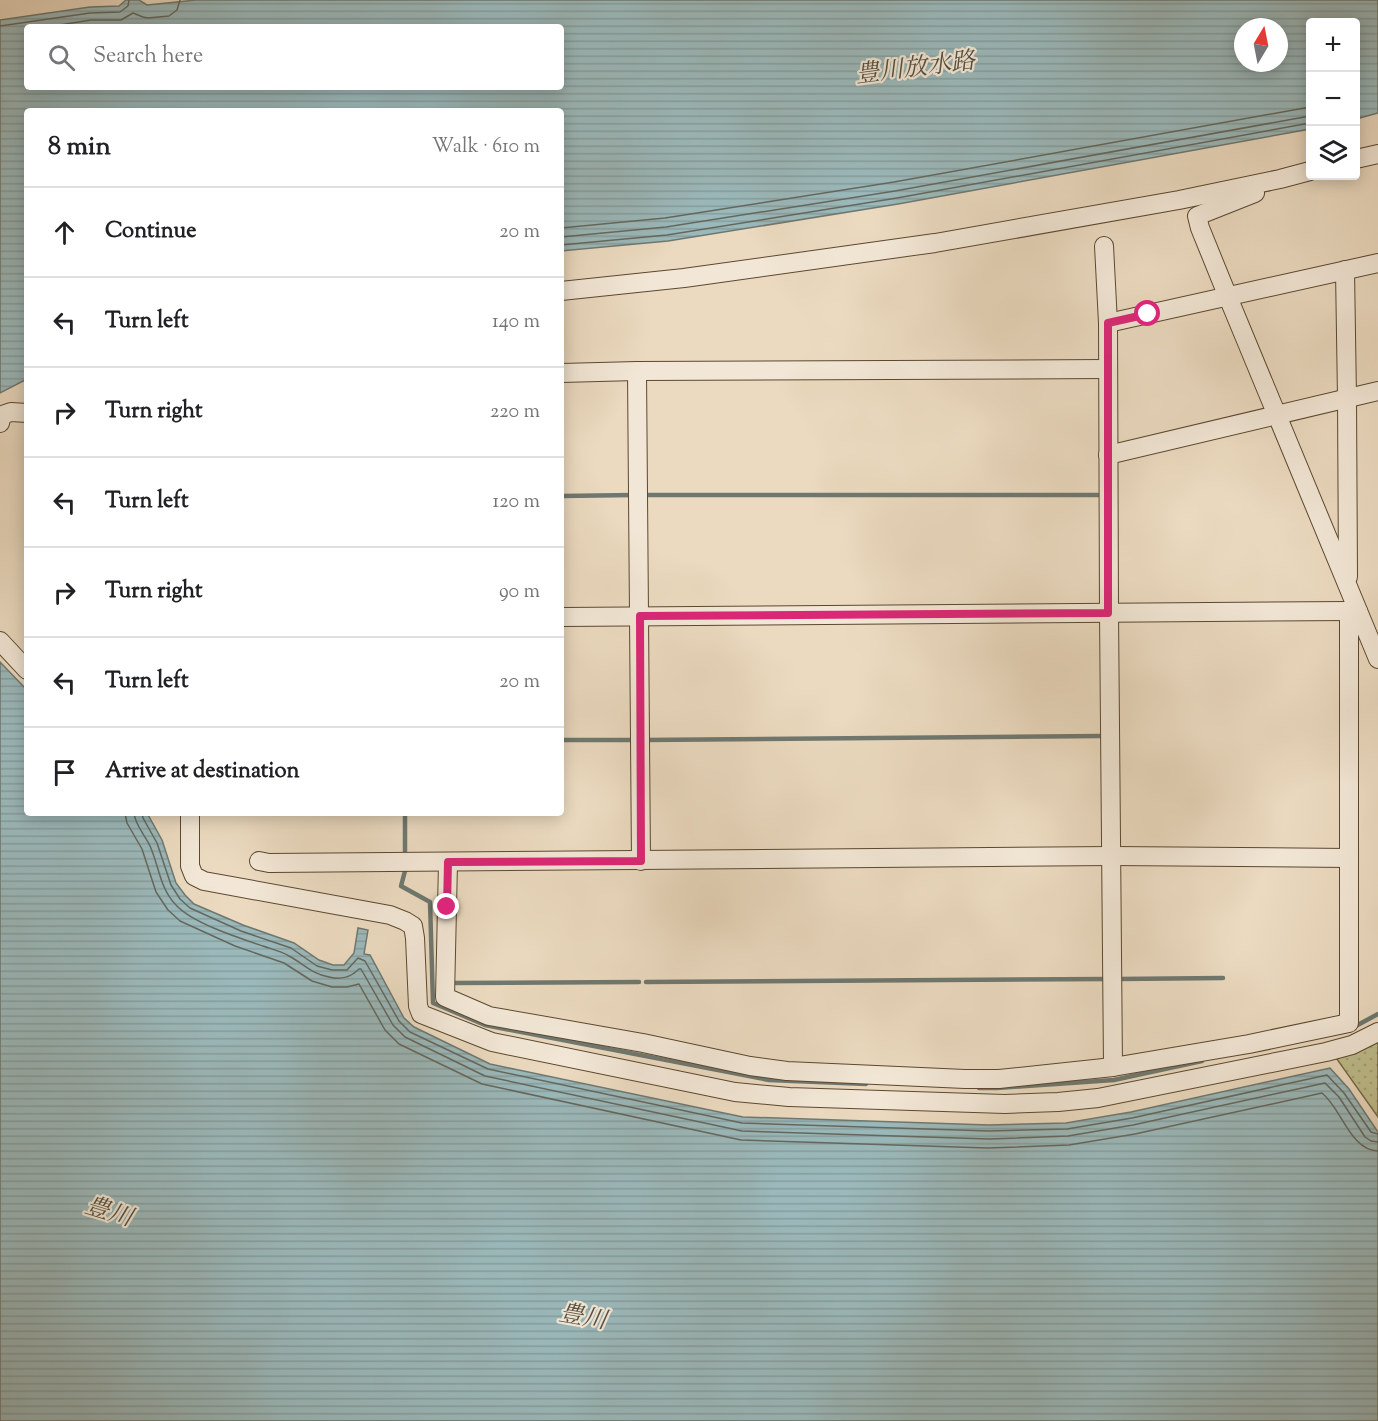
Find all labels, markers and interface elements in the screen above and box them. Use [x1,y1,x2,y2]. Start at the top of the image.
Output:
north arrow [1234,18,1288,72]
map controls [1306,18,1360,180]
button: + [1306,18,1360,72]
search box [24,24,564,90]
icon: search [45,41,78,74]
text: Search here [93,41,203,73]
water label: 豊川放水路 [854,45,979,93]
button: − [1306,72,1360,126]
button: layers [1306,126,1360,180]
text: 8 min [48,129,111,166]
text: Walk · 610 m [432,133,540,162]
icon: ahead [48,216,81,249]
text: Continue [105,216,196,248]
text: 20 m [499,218,540,247]
route start [1134,300,1160,326]
icon: left [48,306,81,339]
text: Turn left [105,306,188,338]
text: 140 m [492,308,540,337]
icon: right [48,396,81,429]
text: Turn right [105,396,202,428]
text: 220 m [490,398,540,427]
icon: left [48,486,81,519]
text: Turn left [105,486,188,518]
text: 120 m [492,488,540,517]
icon: right [48,576,81,609]
text: Turn right [105,576,202,608]
text: 90 m [499,578,540,607]
icon: left [48,666,81,699]
text: Turn left [105,666,188,698]
text: 20 m [499,668,540,697]
icon: arrive [48,756,81,789]
text: Arrive at destination [105,756,300,788]
route end [433,893,459,919]
water label: 豊川 [80,1190,139,1237]
water label: 豊川 [556,1297,612,1339]

